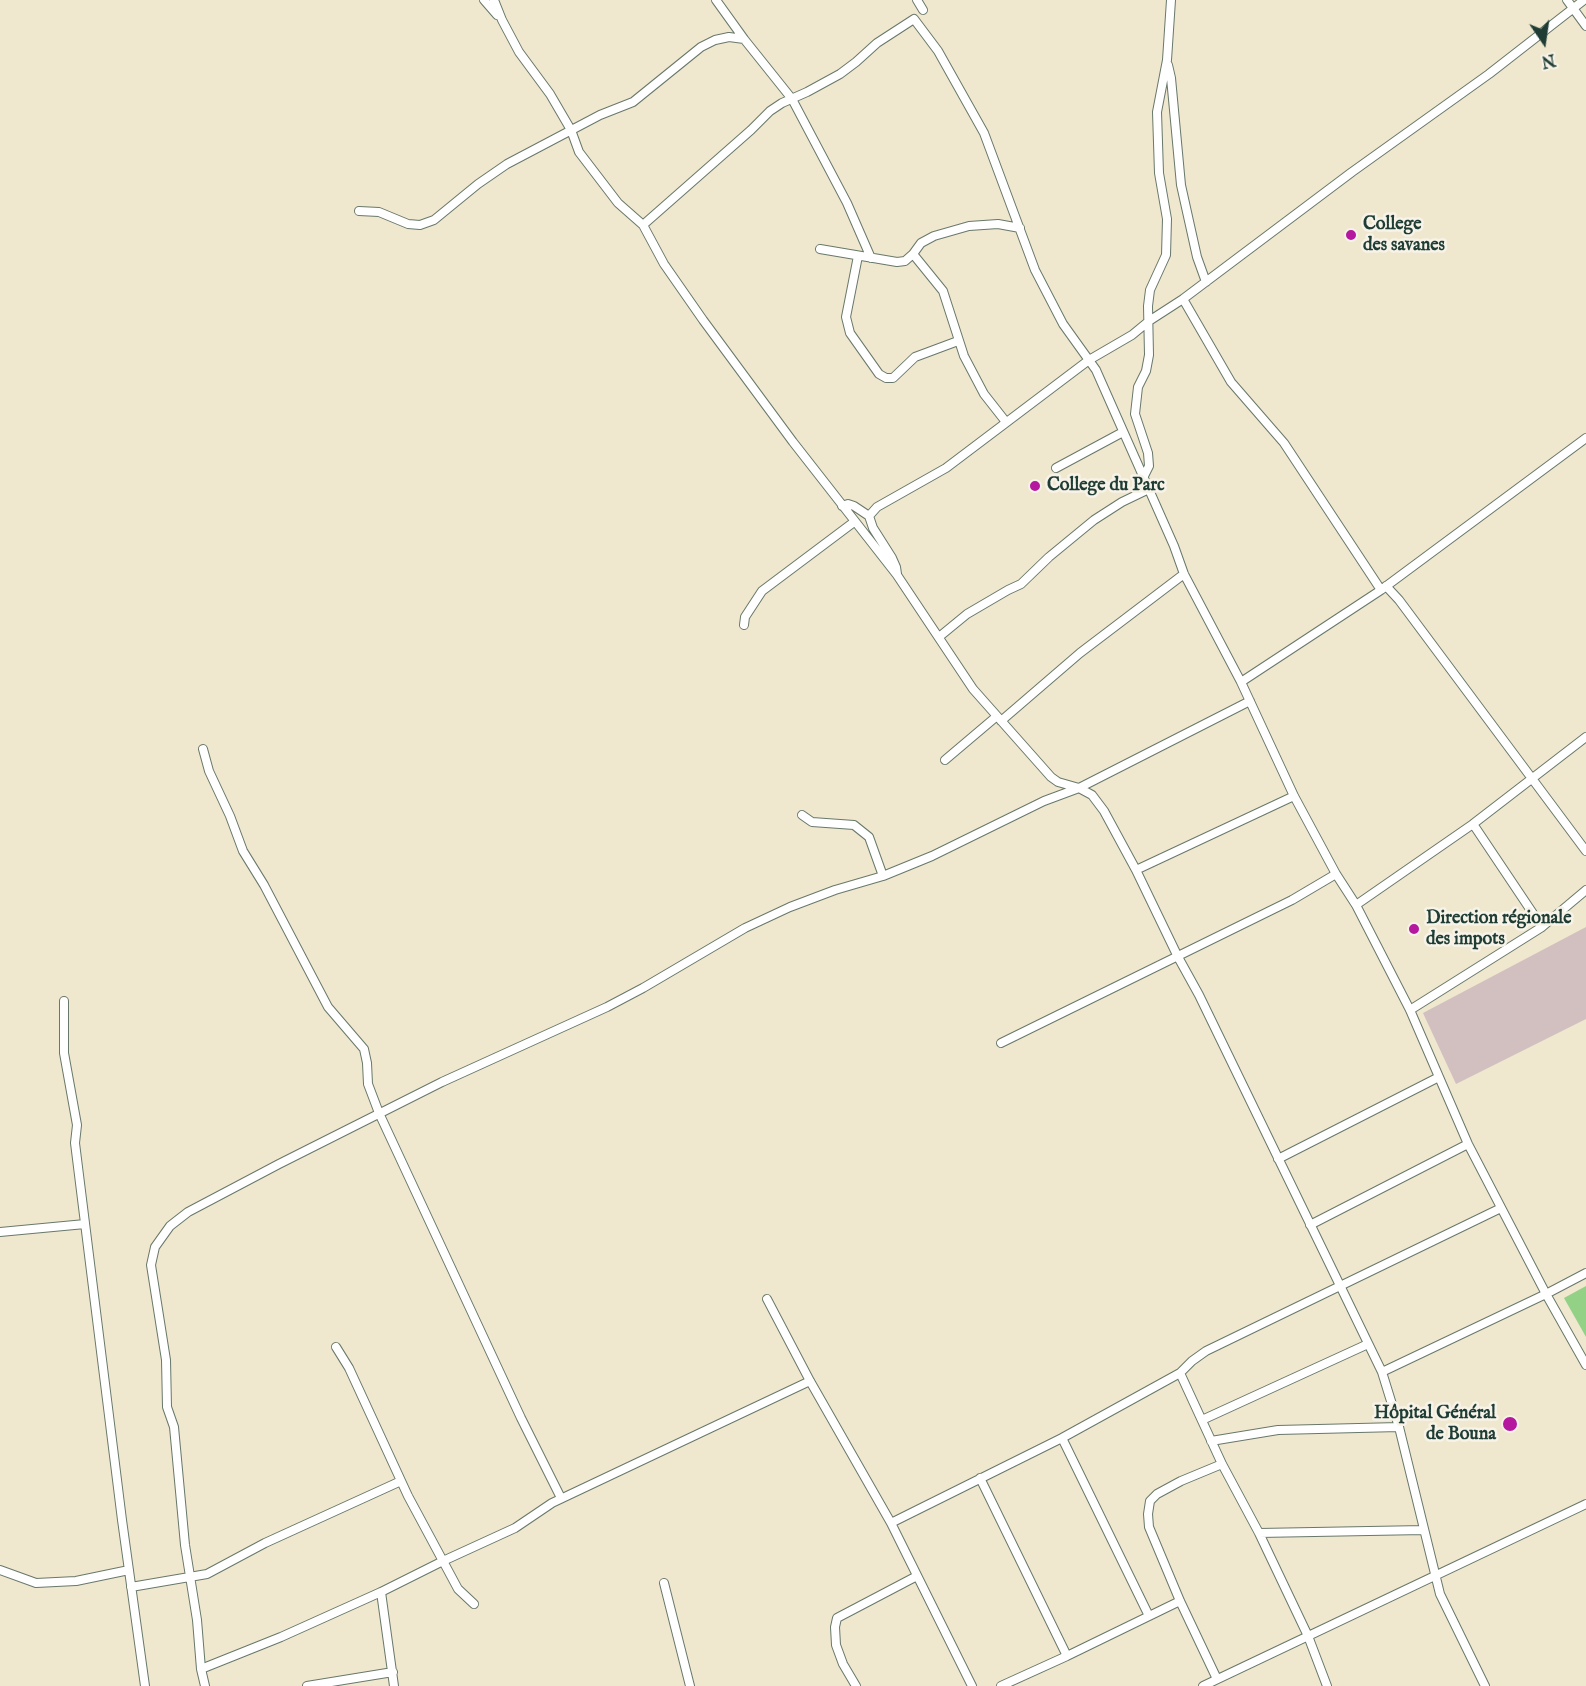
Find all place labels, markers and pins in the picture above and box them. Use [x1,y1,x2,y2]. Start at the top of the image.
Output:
place label: College des savanes [1363,214,1445,256]
marker: College des savanes [1344,228,1358,242]
place label: College du Parc [1047,475,1165,497]
marker: College du Parc [1028,479,1042,493]
place label: Direction régionale des impots [1426,908,1571,950]
marker: Direction régionale des impots [1407,922,1421,936]
place label: Hôpital Général de Bouna [1374,1403,1496,1446]
marker: Hôpital Général de Bouna [1501,1415,1519,1433]

